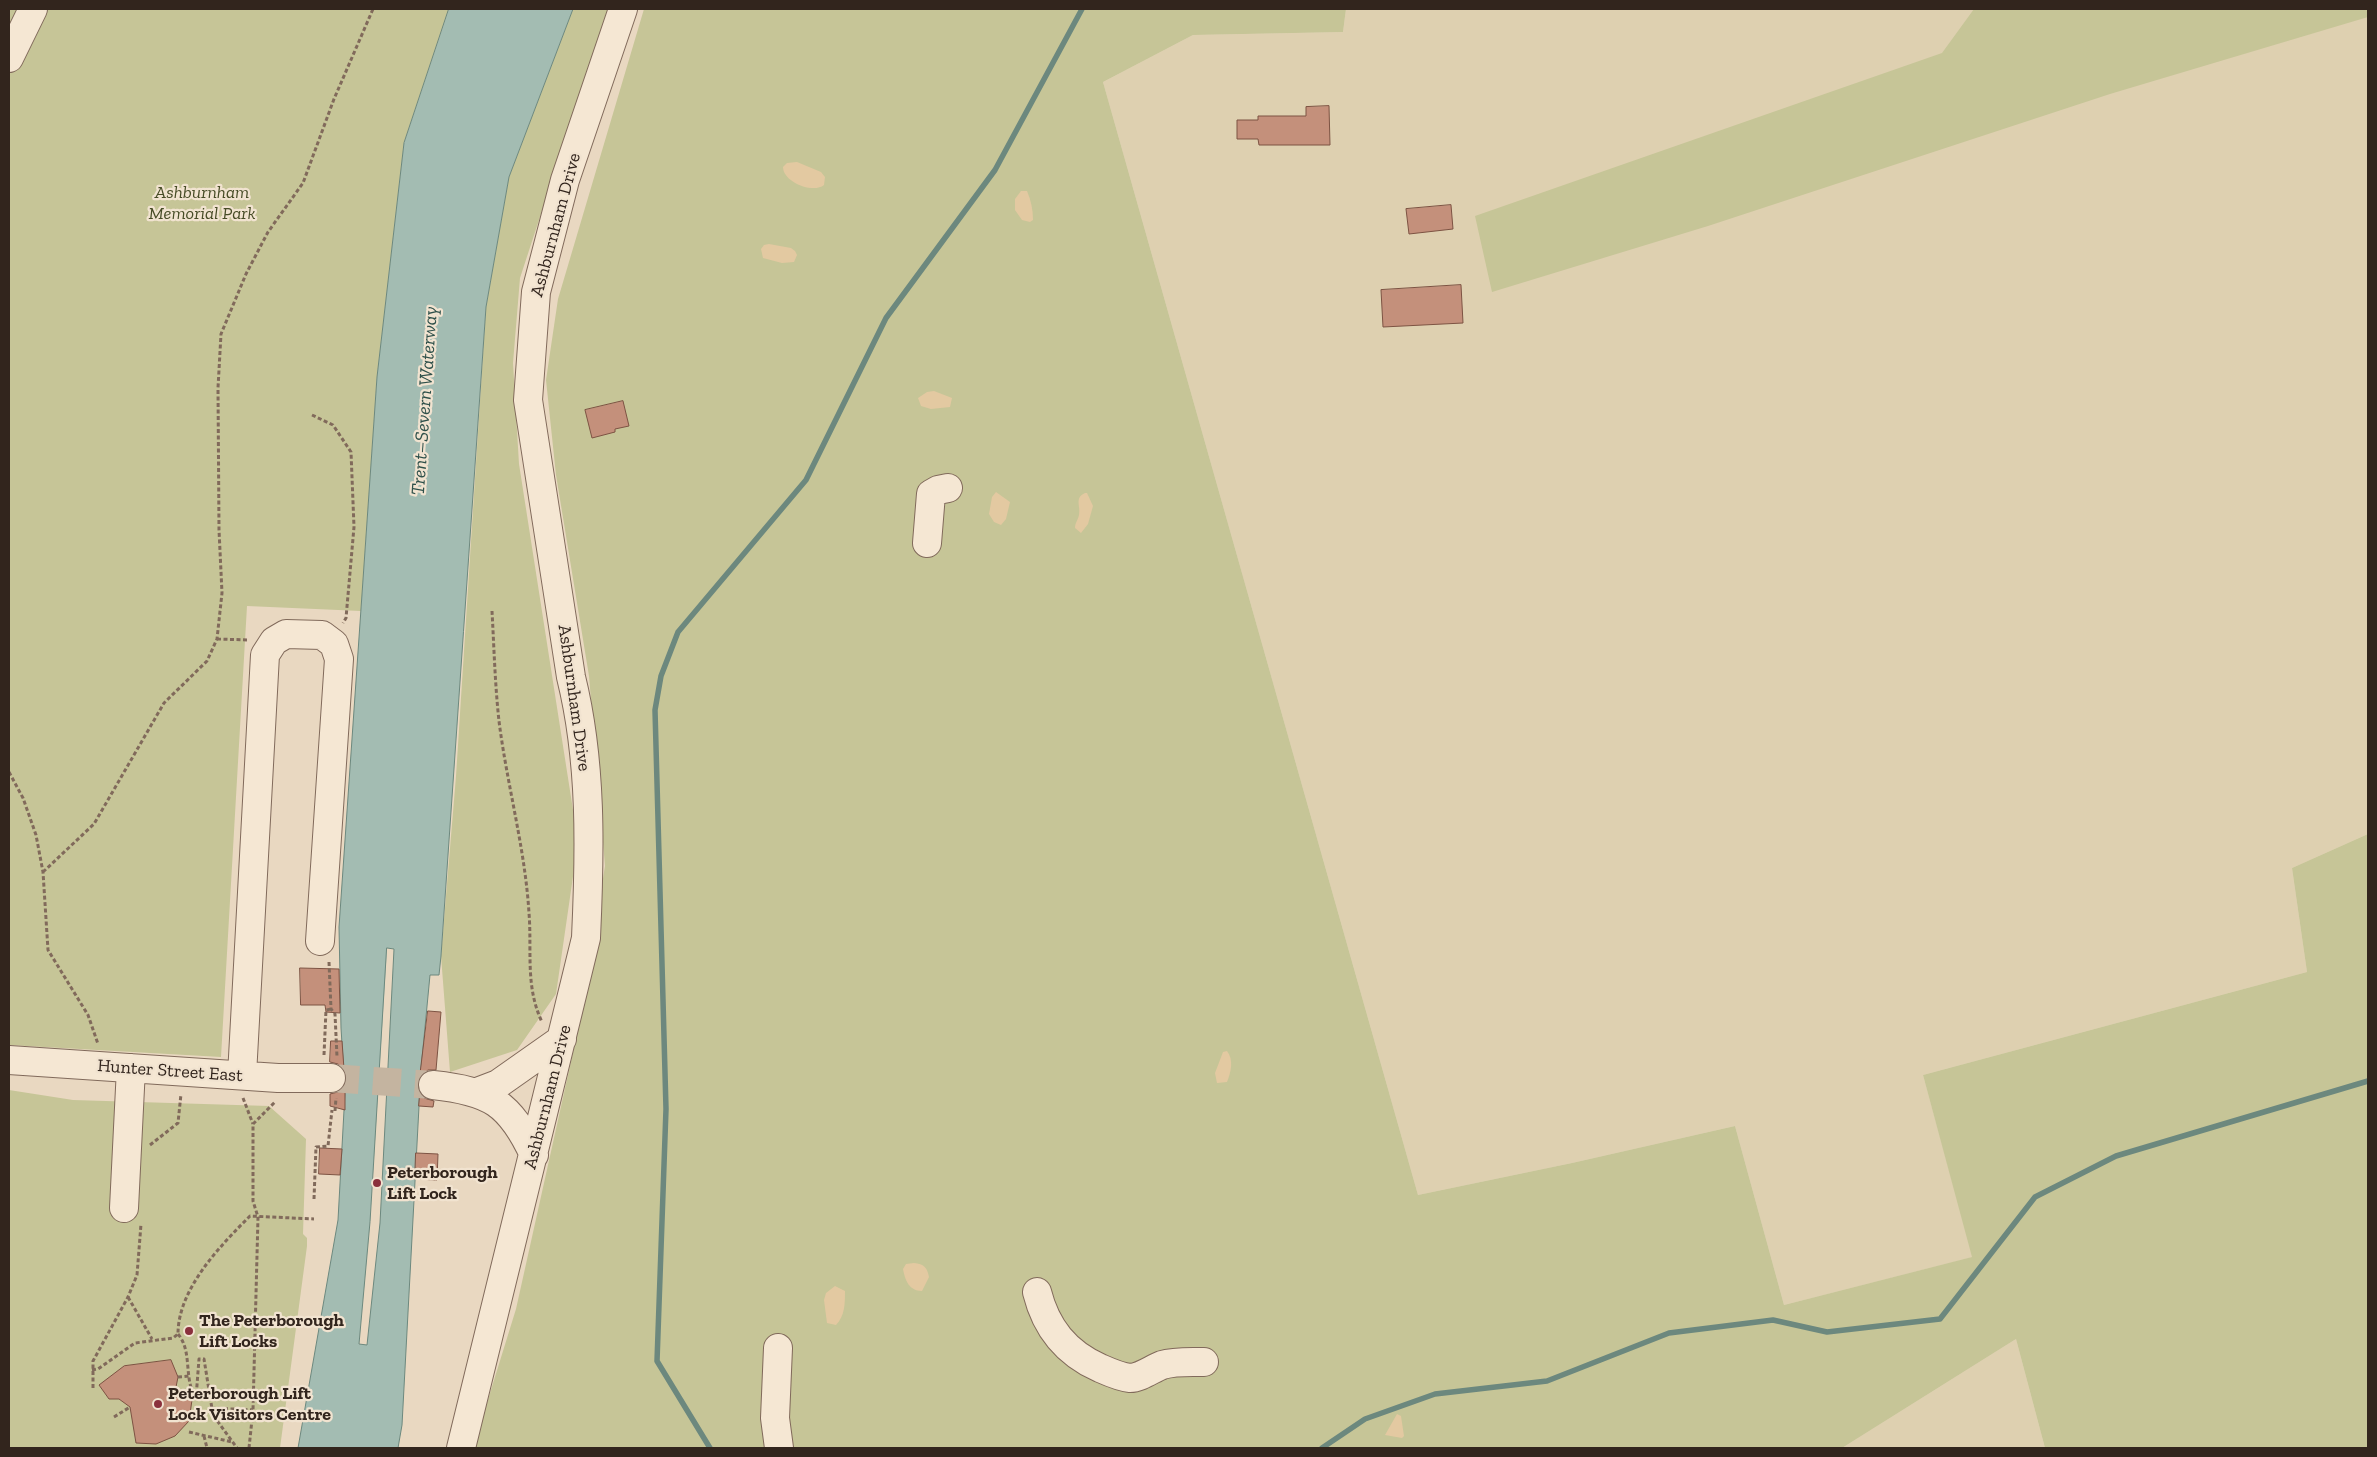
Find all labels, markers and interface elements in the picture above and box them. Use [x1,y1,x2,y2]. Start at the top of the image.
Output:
street label: Ashburnham Drive [526,151,586,299]
park label: Ashburnham Memorial Park [149,182,255,224]
water label: Trent–Severn Waterway [407,306,443,496]
street label: Ashburnham Drive [553,623,595,773]
street label: Ashburnham Drive [520,1023,576,1171]
street label: Hunter Street East [97,1055,243,1087]
place label: Peterborough Lift Lock [387,1162,498,1204]
marker: Peterborough Lift Lock [371,1177,383,1189]
place label: The Peterborough Lift Locks [199,1310,344,1352]
marker: The Peterborough Lift Locks [183,1325,195,1337]
place label: Peterborough Lift Lock Visitors Centre [168,1383,331,1426]
marker: Peterborough Lift Lock Visitors Centre [152,1398,164,1410]

